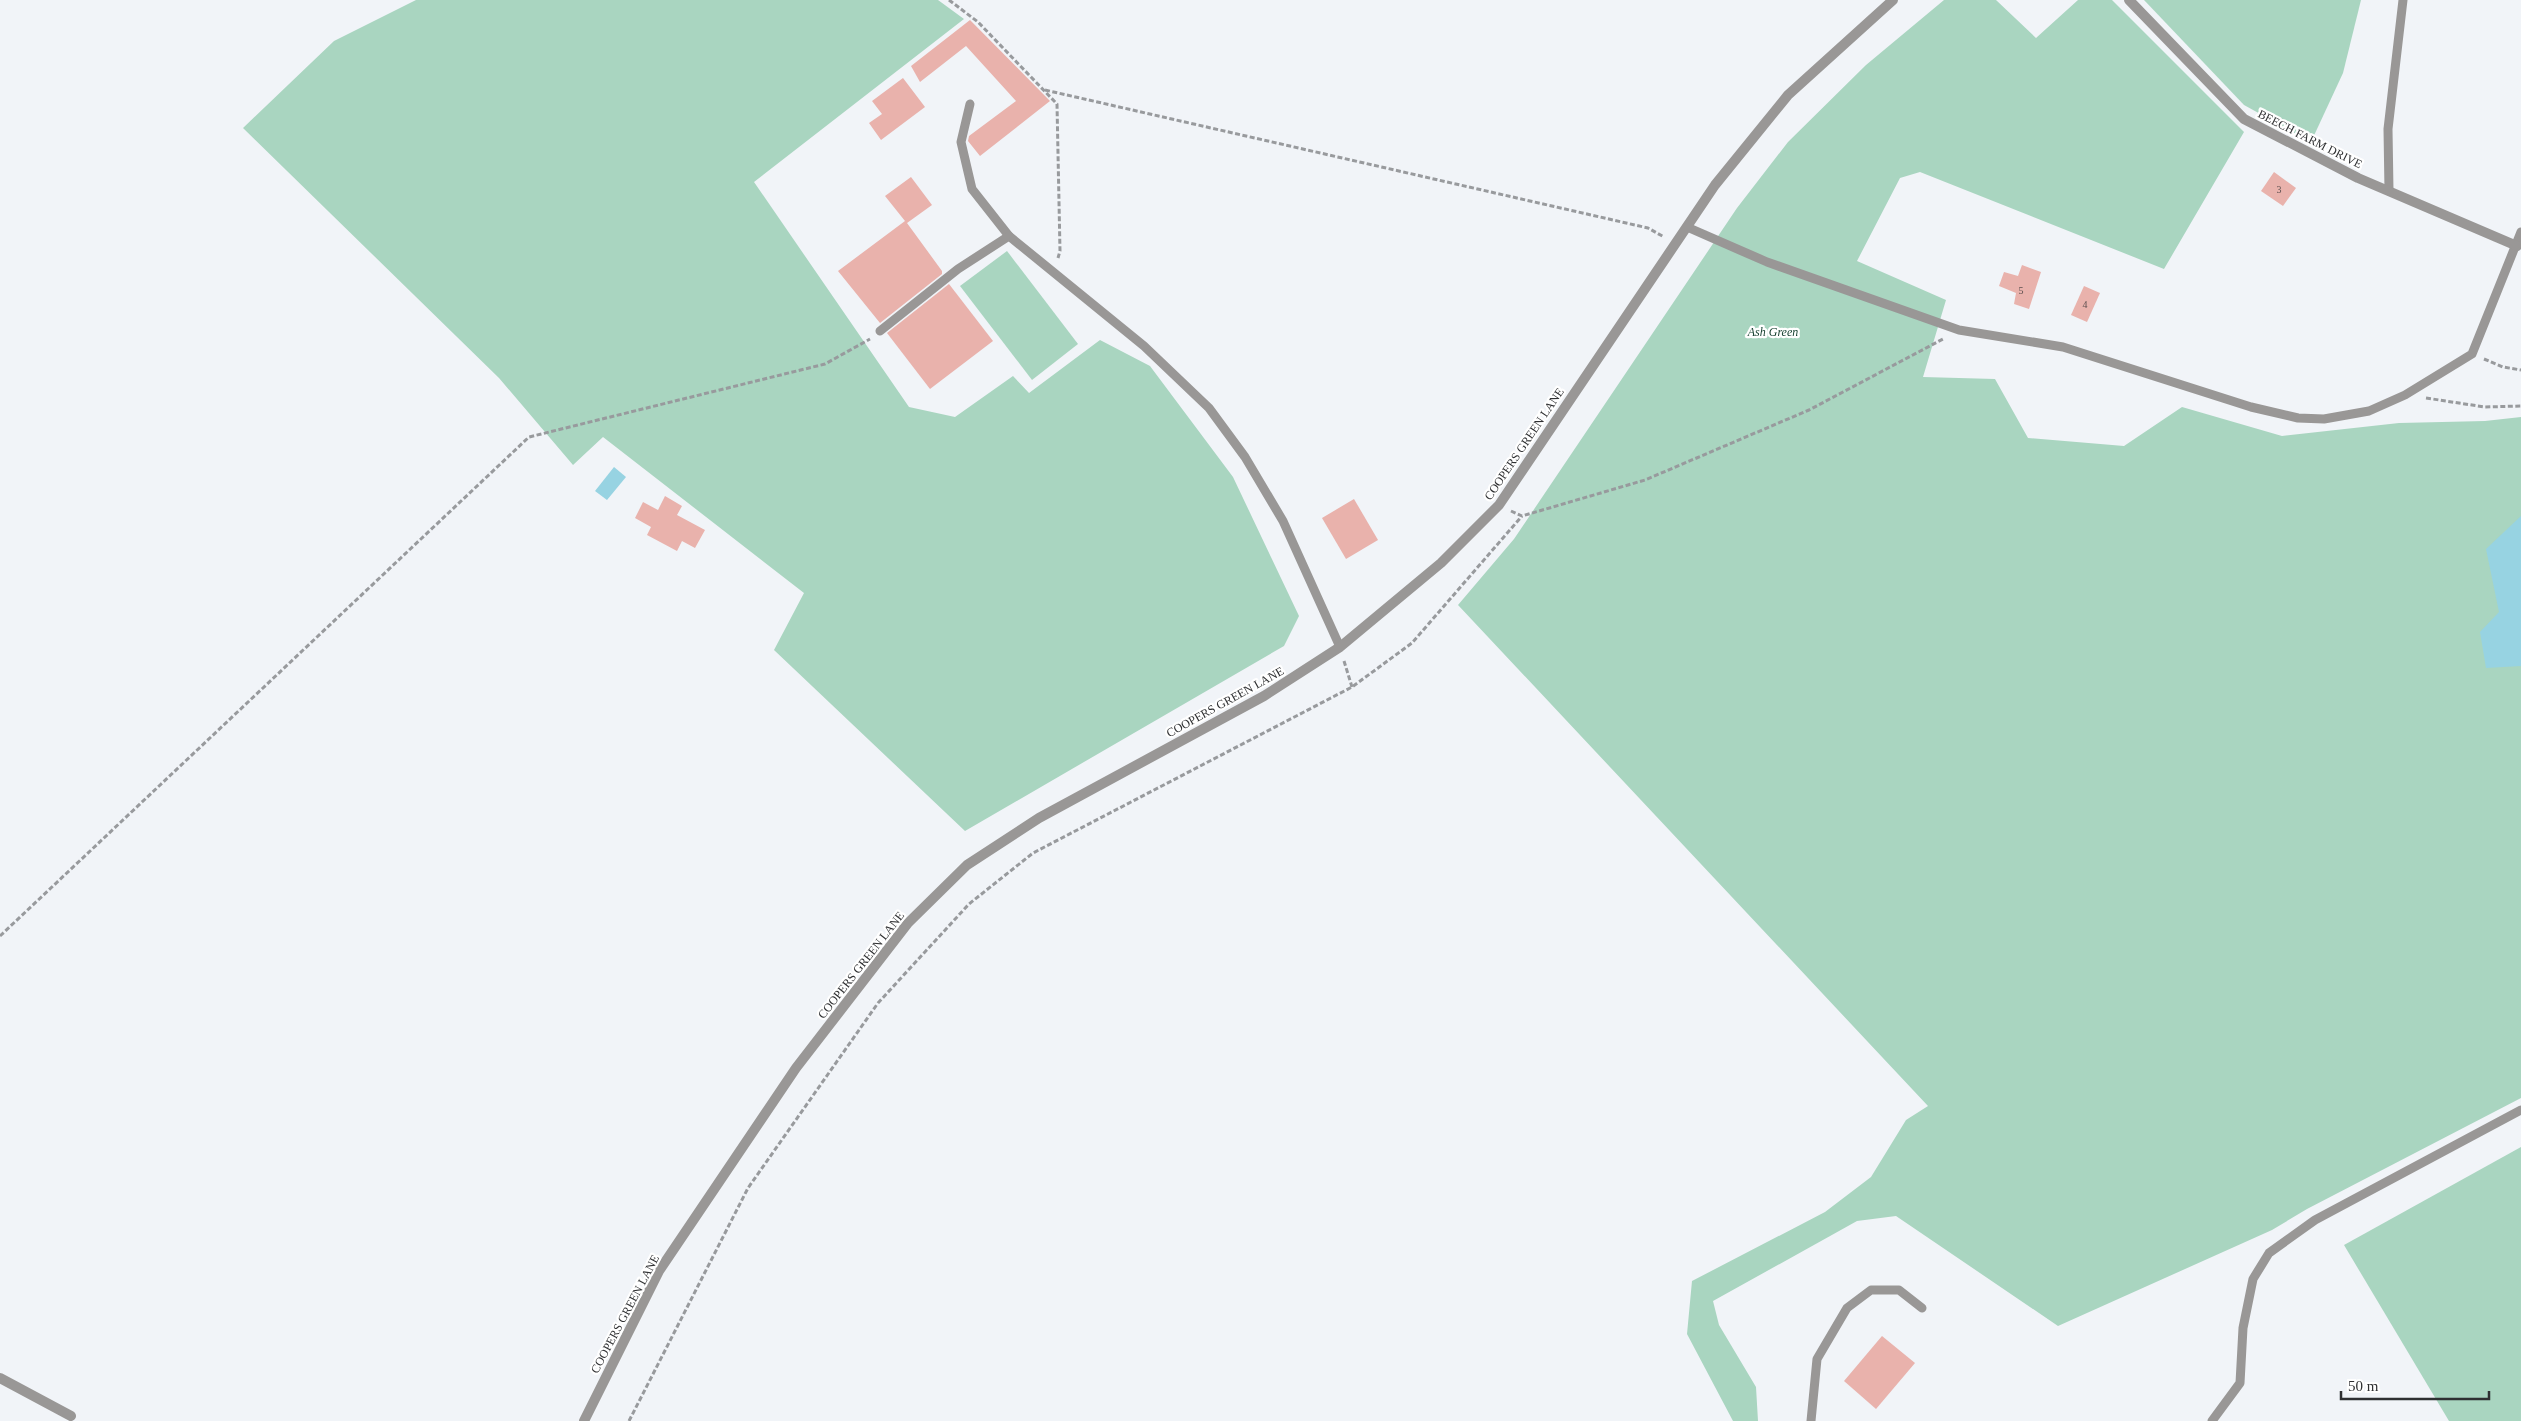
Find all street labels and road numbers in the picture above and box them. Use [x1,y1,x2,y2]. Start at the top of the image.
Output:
street label: BEECH FARM DRIVE [2256,107,2364,171]
street label: COOPERS GREEN LANE [1481,385,1567,503]
street label: COOPERS GREEN LANE [1164,664,1286,740]
street label: COOPERS GREEN LANE [815,909,907,1021]
street label: COOPERS GREEN LANE [588,1252,662,1376]

